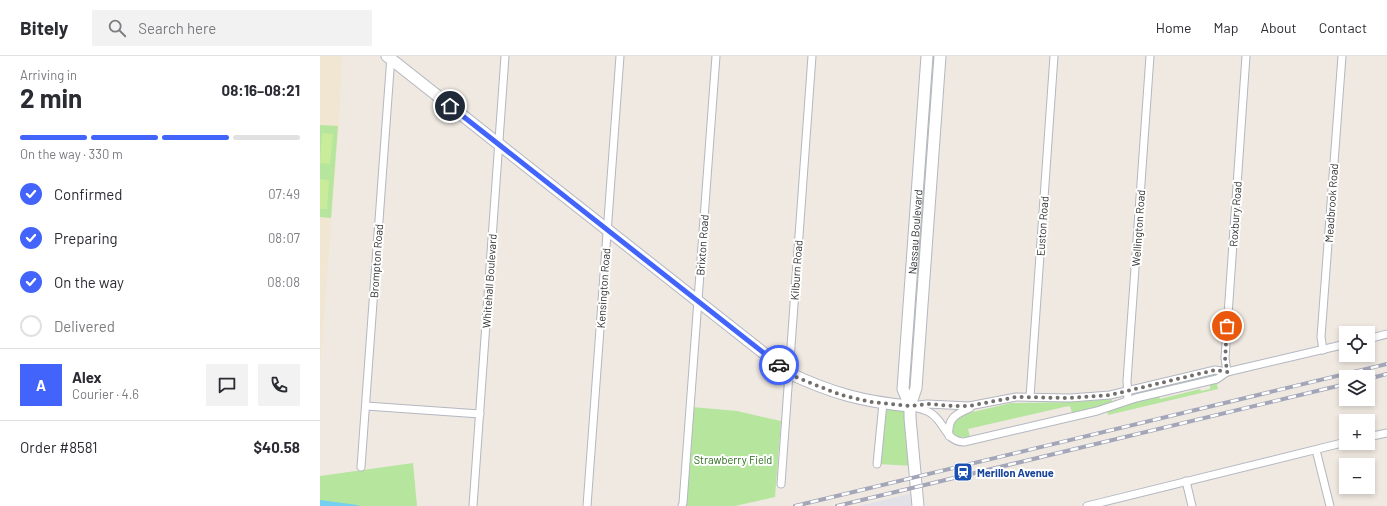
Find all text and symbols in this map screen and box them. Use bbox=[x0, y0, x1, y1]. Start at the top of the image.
search box bbox=[92, 10, 372, 46]
text: Bitely bbox=[20, 16, 68, 39]
icon: search bbox=[106, 17, 128, 39]
text: Search here bbox=[138, 19, 216, 37]
text: Home bbox=[1156, 19, 1192, 36]
text: Map bbox=[1214, 19, 1238, 36]
text: About bbox=[1260, 19, 1297, 36]
text: Contact bbox=[1319, 19, 1367, 36]
text: Arriving in bbox=[20, 67, 77, 83]
text: 08:16–08:21 bbox=[222, 81, 300, 99]
text: 2 min bbox=[20, 82, 82, 113]
pin bbox=[433, 89, 467, 123]
icon: home bbox=[439, 95, 461, 117]
text: On the way · 330 m bbox=[20, 146, 123, 162]
street label: Meadbrook Road bbox=[1322, 163, 1340, 243]
street label: Roxbury Road bbox=[1226, 181, 1244, 247]
icon: check bbox=[20, 183, 42, 205]
text: Confirmed bbox=[54, 185, 122, 203]
text: 07:49 bbox=[268, 186, 300, 202]
street label: Nassau Boulevard bbox=[905, 189, 924, 275]
street label: Wellington Road bbox=[1129, 189, 1147, 267]
street label: Euston Road bbox=[1033, 196, 1051, 256]
street label: Brixton Road bbox=[693, 214, 711, 276]
street label: Brompton Road bbox=[367, 223, 385, 299]
icon: check bbox=[20, 227, 42, 249]
text: Preparing bbox=[54, 229, 118, 247]
text: 08:07 bbox=[268, 230, 300, 246]
street label: Whitehall Boulevard bbox=[479, 233, 499, 329]
street label: Kilburn Road bbox=[787, 239, 805, 301]
street label: Kensington Road bbox=[594, 247, 612, 329]
icon: check bbox=[20, 271, 42, 293]
text: On the way bbox=[54, 273, 124, 291]
text: 08:08 bbox=[267, 274, 300, 290]
pin bbox=[1210, 309, 1244, 343]
icon: bag bbox=[1216, 315, 1238, 337]
text: Delivered bbox=[54, 317, 115, 335]
map controls bbox=[1339, 326, 1375, 494]
button: locate bbox=[1339, 326, 1375, 362]
courier bbox=[759, 345, 799, 385]
icon: car bbox=[768, 354, 790, 376]
button: chat bbox=[206, 364, 248, 406]
button: phone bbox=[258, 364, 300, 406]
text: Alex bbox=[72, 368, 102, 386]
button: layers bbox=[1339, 370, 1375, 406]
text: A bbox=[36, 376, 46, 394]
text: Courier · 4.6 bbox=[72, 386, 139, 402]
button: + bbox=[1339, 414, 1375, 450]
text: Order #8581 bbox=[20, 438, 97, 456]
text: $40.58 bbox=[254, 438, 300, 456]
park label: Strawberry Field bbox=[694, 453, 772, 466]
button: − bbox=[1339, 458, 1375, 494]
station icon: Merillon Avenue bbox=[952, 461, 974, 483]
place label: Merillon Avenue bbox=[977, 466, 1054, 479]

